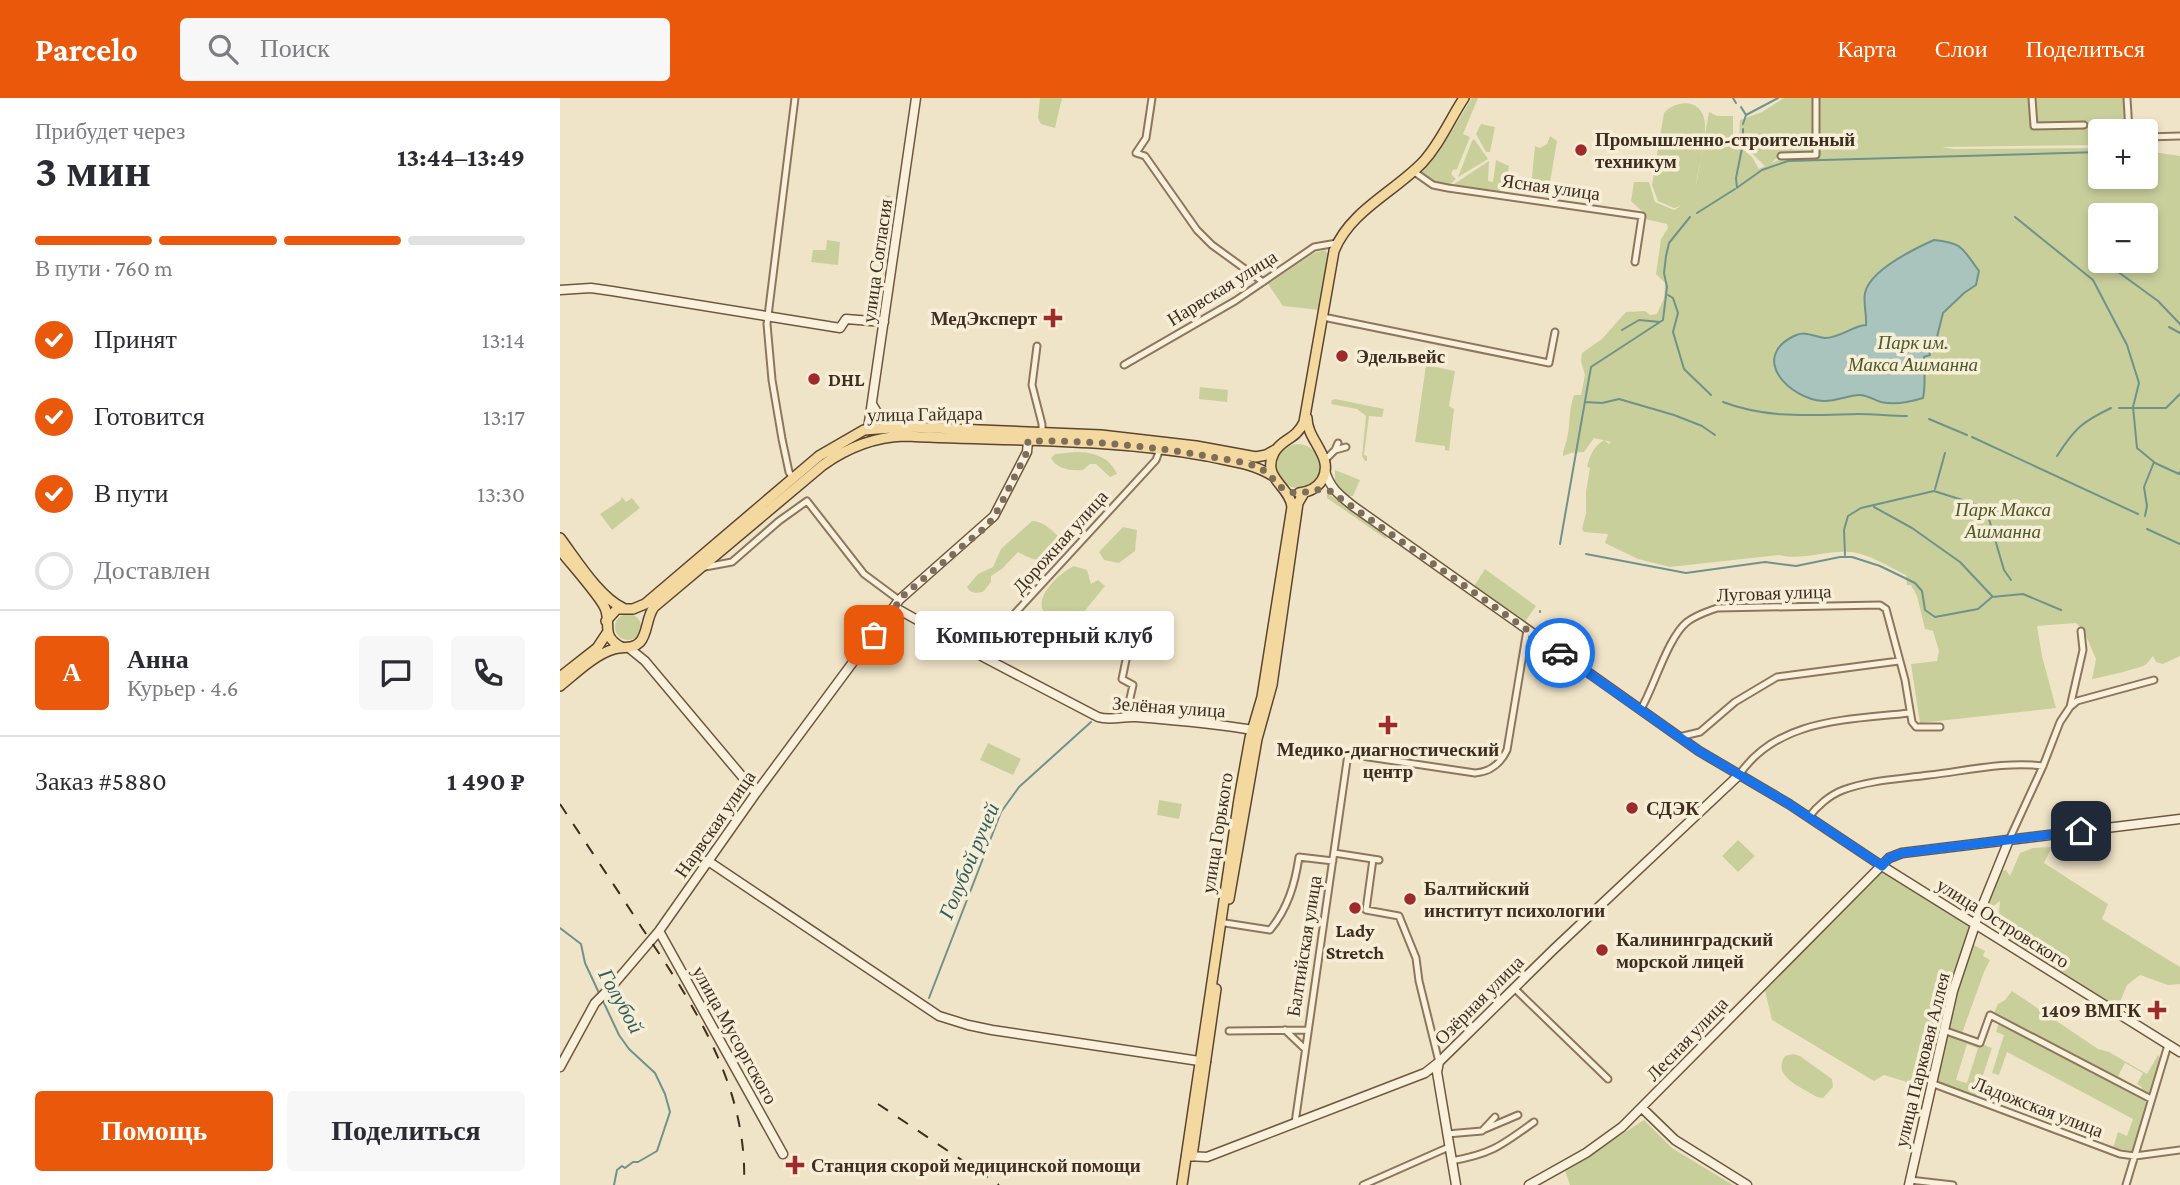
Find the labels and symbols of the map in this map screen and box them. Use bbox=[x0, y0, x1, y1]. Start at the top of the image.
place label: Промышленно-строительный техникум bbox=[1595, 129, 1855, 172]
marker: Промышленно-строительный техникум bbox=[1573, 142, 1589, 158]
street label: Ясная улица bbox=[1501, 170, 1602, 204]
street label: улица Согласия bbox=[858, 198, 896, 324]
street label: Нарвская улица bbox=[1163, 246, 1281, 330]
place label: МедЭксперт bbox=[931, 308, 1038, 329]
marker: МедЭксперт bbox=[1043, 308, 1063, 328]
park label: Парк им. Макса Ашманна bbox=[1847, 332, 1978, 375]
place label: Эдельвейс bbox=[1356, 346, 1445, 367]
marker: Эдельвейс bbox=[1334, 348, 1350, 364]
place label: DHL bbox=[828, 369, 865, 390]
marker: DHL bbox=[806, 371, 822, 387]
street label: улица Гайдара bbox=[867, 402, 984, 426]
street label: Дорожная улица bbox=[1008, 486, 1112, 598]
park label: Парк Макса Ашманна bbox=[1954, 499, 2051, 542]
street label: Луговая улица bbox=[1716, 580, 1832, 606]
pin bbox=[844, 605, 904, 665]
callout: Компьютерный клуб bbox=[916, 610, 1175, 660]
courier bbox=[1525, 618, 1595, 688]
street label: Зелёная улица bbox=[1112, 693, 1227, 721]
marker: Медико-диагностический центр bbox=[1378, 715, 1398, 735]
place label: Медико-диагностический центр bbox=[1277, 739, 1499, 782]
street label: Нарвская улица bbox=[670, 766, 760, 881]
street label: улица Горького bbox=[1197, 771, 1237, 895]
place label: СДЭК bbox=[1646, 798, 1699, 819]
water label: Голубой ручей bbox=[933, 799, 1004, 924]
marker: СДЭК bbox=[1624, 800, 1640, 816]
pin bbox=[2051, 801, 2111, 861]
street label: Балтийская улица bbox=[1282, 873, 1326, 1018]
street label: улица Островского bbox=[1933, 874, 2073, 972]
place label: Балтийский институт психологии bbox=[1424, 878, 1605, 921]
marker: Балтийский институт психологии bbox=[1402, 891, 1418, 907]
marker: Lady Stretch bbox=[1347, 900, 1363, 916]
place label: Lady Stretch bbox=[1326, 920, 1384, 963]
place label: Калининградский морской лицей bbox=[1616, 929, 1773, 972]
marker: Калининградский морской лицей bbox=[1594, 942, 1610, 958]
street label: Озёрная улица bbox=[1430, 951, 1528, 1049]
street label: улица Мусоргского bbox=[688, 962, 782, 1108]
water label: Голубой bbox=[593, 964, 649, 1038]
street label: улица Парковая Аллея bbox=[1890, 970, 1954, 1149]
street label: Лесная улица bbox=[1642, 992, 1732, 1085]
place label: 1409 ВМГК bbox=[2042, 1000, 2141, 1021]
marker: 1409 ВМГК bbox=[2147, 1000, 2167, 1020]
street label: Ладожская улица bbox=[1970, 1073, 2107, 1142]
marker: Станция скорой медицинской помощи bbox=[785, 1155, 805, 1175]
place label: Станция скорой медицинской помощи bbox=[811, 1155, 1141, 1176]

